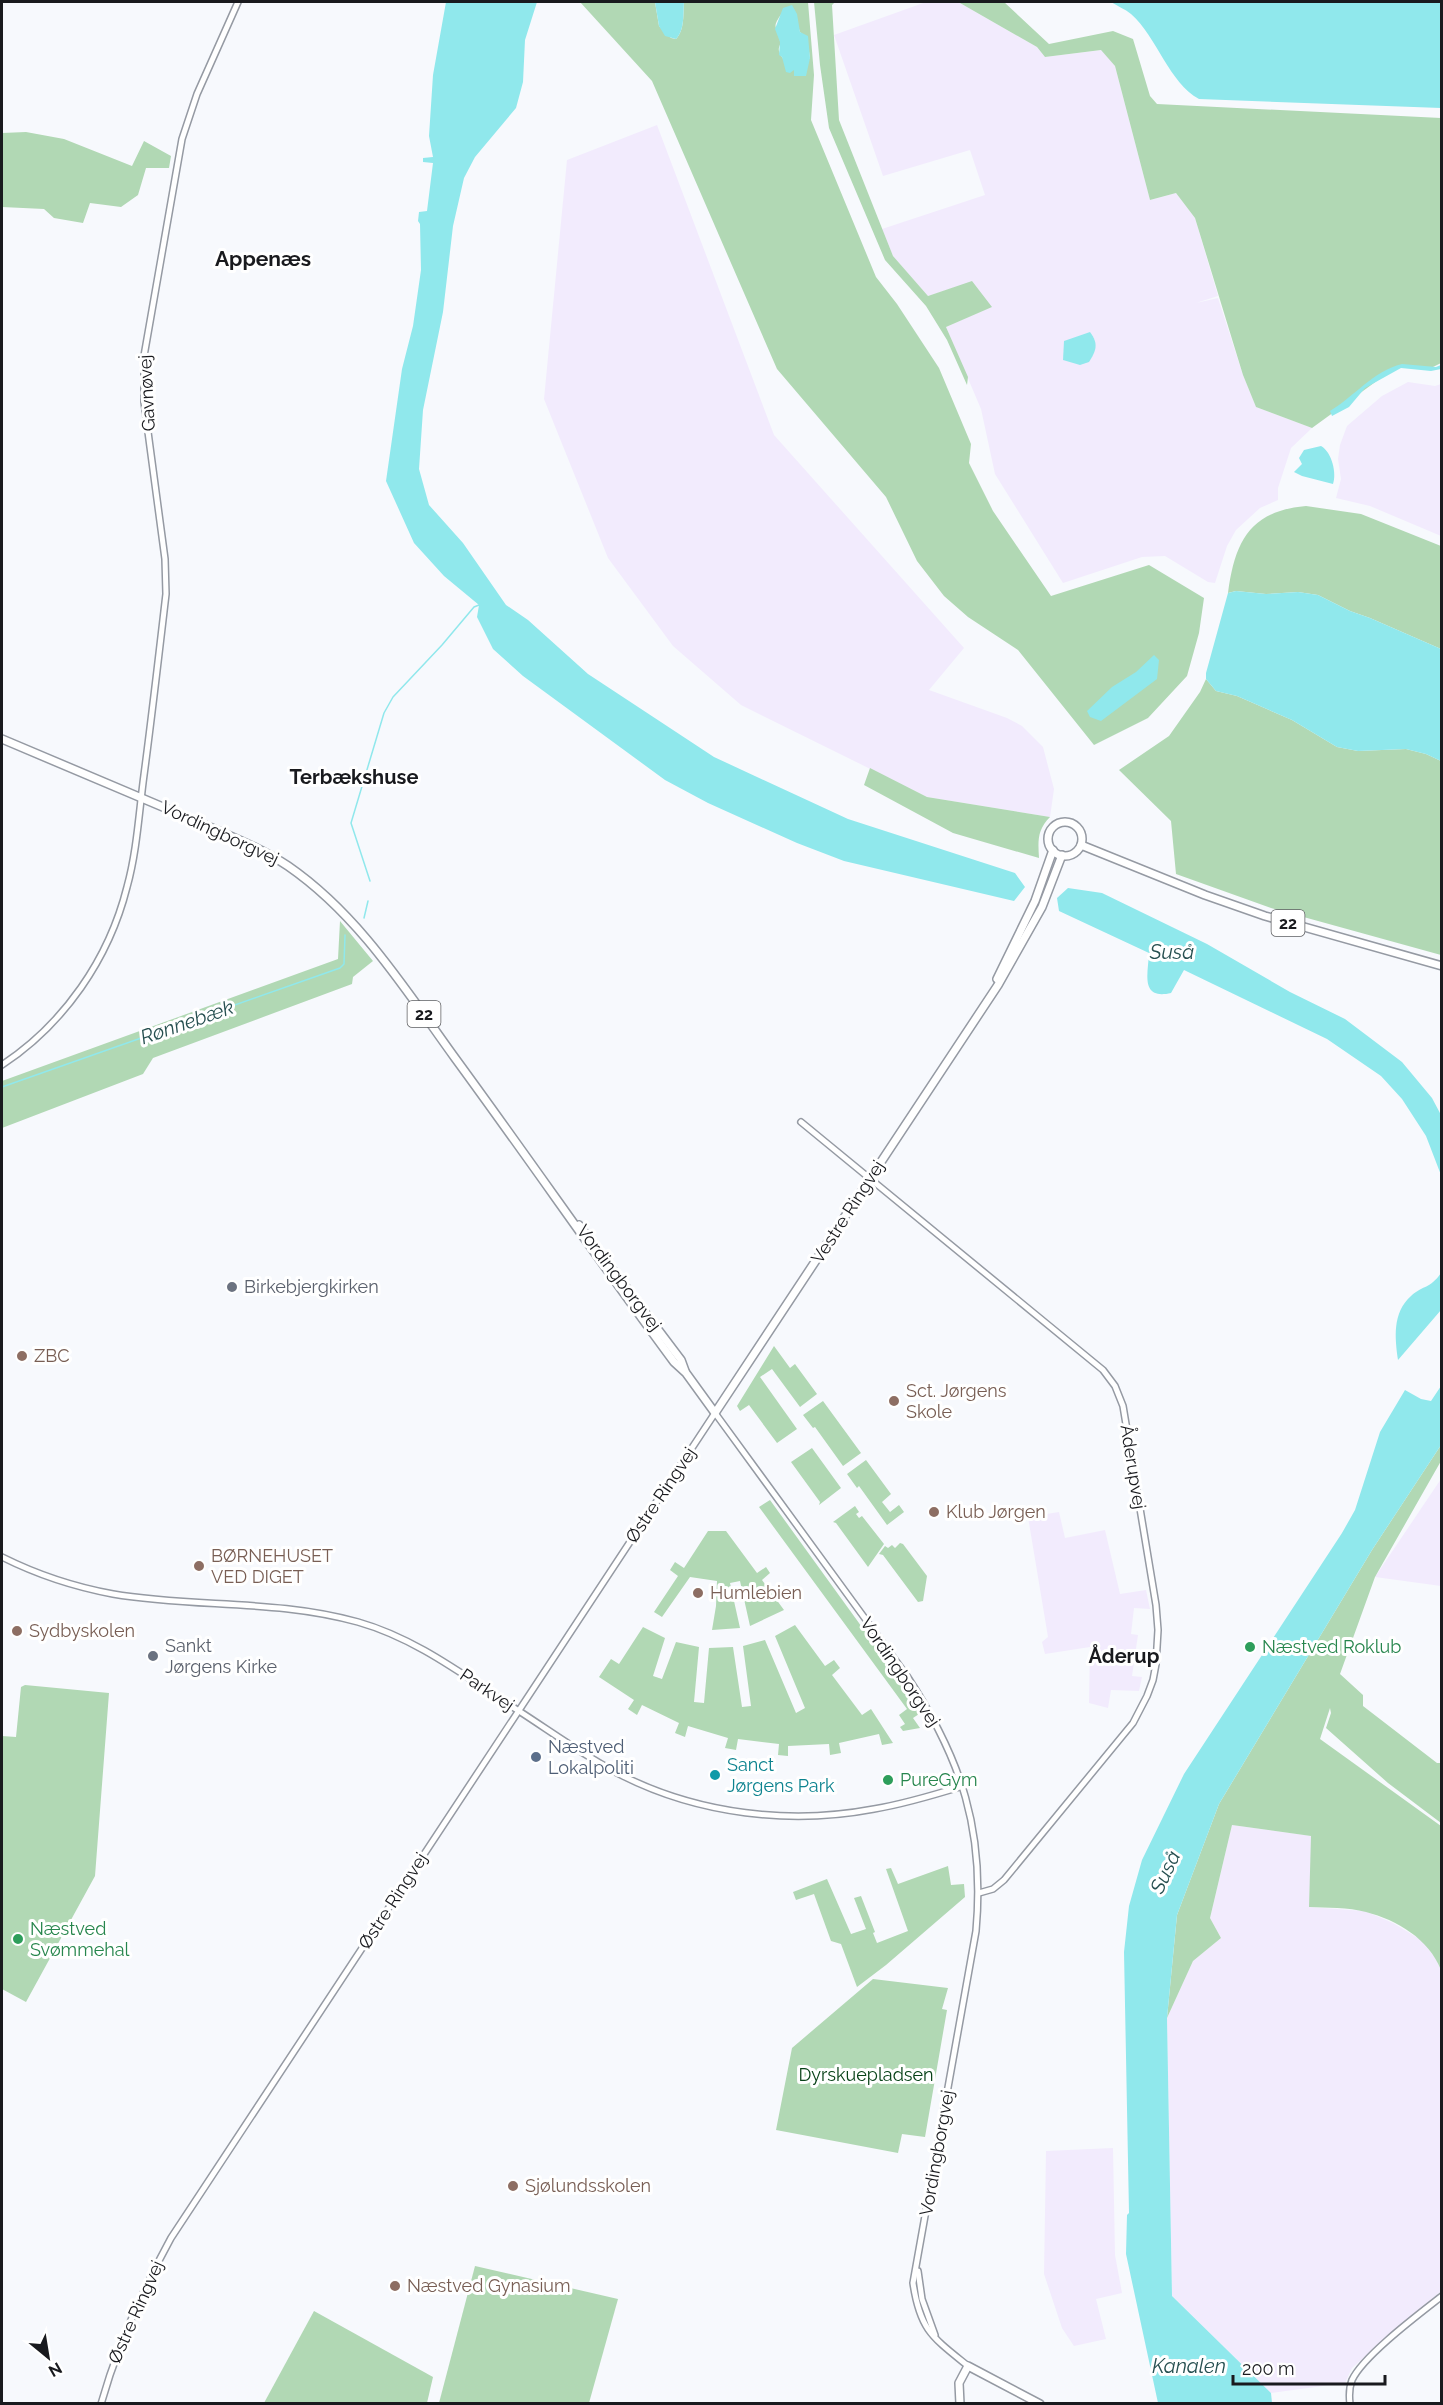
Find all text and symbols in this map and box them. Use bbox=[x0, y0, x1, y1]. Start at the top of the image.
district label: Appenæs bbox=[215, 246, 311, 271]
street label: Gavnøvej bbox=[134, 354, 159, 432]
district label: Terbækshuse bbox=[290, 765, 418, 789]
street label: Vordingborgvej bbox=[158, 796, 282, 869]
road number: 22 bbox=[1272, 910, 1304, 936]
water label: Suså bbox=[1149, 940, 1194, 964]
water label: Rønnebæk bbox=[137, 995, 237, 1049]
road number: 22 bbox=[408, 1001, 440, 1027]
street label: Vestre Ringvej bbox=[806, 1156, 889, 1267]
street label: Vordingborgvej bbox=[573, 1220, 666, 1335]
place label: Birkebjergkirken bbox=[244, 1276, 379, 1297]
marker: Birkebjergkirken bbox=[225, 1280, 239, 1294]
place label: ZBC bbox=[34, 1345, 70, 1366]
marker: ZBC bbox=[15, 1349, 29, 1363]
place label: Sct. Jørgens Skole bbox=[906, 1380, 1007, 1422]
marker: Sct. Jørgens Skole bbox=[887, 1394, 901, 1408]
street label: Åderupvej bbox=[1116, 1423, 1152, 1511]
street label: Østre Ringvej bbox=[621, 1443, 700, 1546]
place label: Klub Jørgen bbox=[946, 1501, 1046, 1522]
marker: Klub Jørgen bbox=[927, 1505, 941, 1519]
place label: BØRNEHUSET VED DIGET bbox=[211, 1545, 333, 1587]
marker: BØRNEHUSET VED DIGET bbox=[192, 1559, 206, 1573]
place label: Humlebien bbox=[710, 1582, 802, 1603]
marker: Humlebien bbox=[691, 1586, 705, 1600]
street label: Vordingborgvej bbox=[856, 1613, 945, 1730]
place label: Sydbyskolen bbox=[29, 1620, 135, 1641]
marker: Sydbyskolen bbox=[10, 1624, 24, 1638]
place label: Sankt Jørgens Kirke bbox=[165, 1635, 278, 1677]
place label: Næstved Roklub bbox=[1262, 1636, 1401, 1657]
marker: Næstved Roklub bbox=[1243, 1640, 1257, 1654]
district label: Åderup bbox=[1089, 1644, 1160, 1668]
marker: Sankt Jørgens Kirke bbox=[146, 1649, 160, 1663]
street label: Parkvej bbox=[456, 1664, 518, 1715]
place label: Næstved Lokalpoliti bbox=[548, 1736, 634, 1778]
marker: Næstved Lokalpoliti bbox=[529, 1750, 543, 1764]
place label: Sanct Jørgens Park bbox=[727, 1754, 835, 1796]
marker: Sanct Jørgens Park bbox=[708, 1768, 722, 1782]
place label: PureGym bbox=[900, 1769, 978, 1790]
marker: PureGym bbox=[881, 1773, 895, 1787]
water label: Suså bbox=[1144, 1847, 1185, 1898]
street label: Østre Ringvej bbox=[354, 1849, 431, 1953]
place label: Næstved Svømmehal bbox=[30, 1918, 130, 1960]
marker: Næstved Svømmehal bbox=[11, 1932, 25, 1946]
park label: Dyrskuepladsen bbox=[798, 2064, 934, 2085]
street label: Vordingborgvej bbox=[915, 2088, 958, 2217]
place label: Sjølundsskolen bbox=[525, 2175, 651, 2196]
marker: Sjølundsskolen bbox=[506, 2179, 520, 2193]
street label: Østre Ringvej bbox=[103, 2257, 168, 2367]
place label: Næstved Gynasium bbox=[407, 2275, 571, 2296]
marker: Næstved Gynasium bbox=[388, 2279, 402, 2293]
north arrow bbox=[18, 2327, 78, 2387]
scale bar bbox=[1233, 2348, 1384, 2386]
water label: Kanalen bbox=[1152, 2354, 1226, 2378]
text: N bbox=[45, 2358, 65, 2381]
text: 200 m bbox=[1242, 2358, 1295, 2379]

